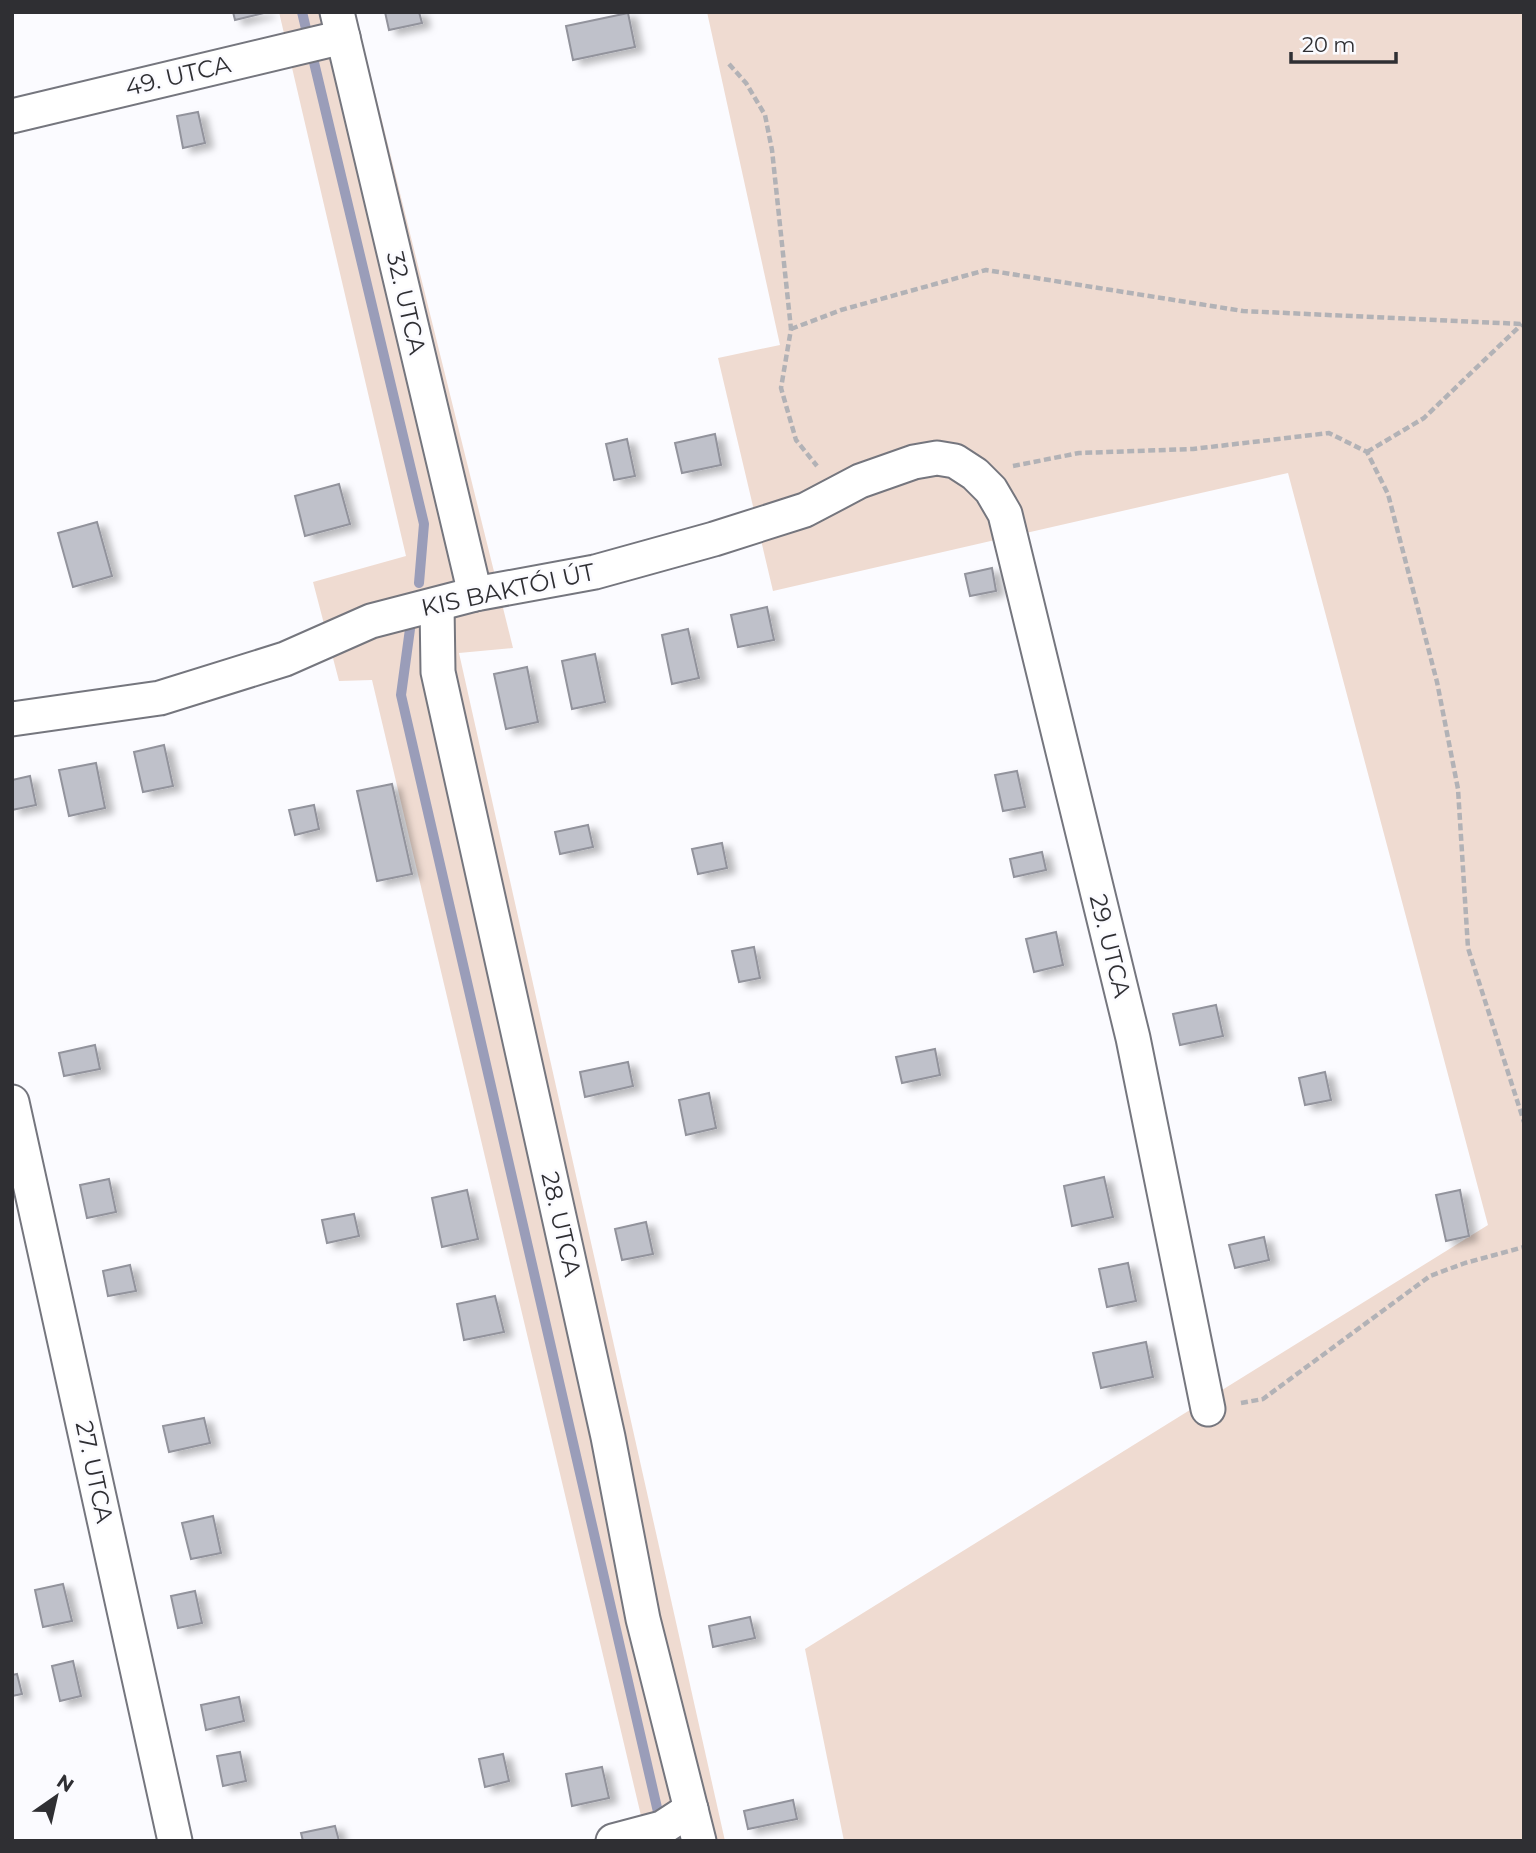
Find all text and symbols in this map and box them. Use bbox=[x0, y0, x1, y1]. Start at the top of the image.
scale bar bbox=[1291, 21, 1396, 65]
text: 20 m bbox=[1302, 32, 1356, 57]
street label: 49. UTCA bbox=[122, 49, 234, 102]
street label: 32. UTCA bbox=[381, 249, 433, 358]
street label: KIS BAKTÓI ÚT bbox=[419, 557, 597, 622]
street label: 29. UTCA bbox=[1084, 891, 1137, 1001]
street label: 28. UTCA bbox=[535, 1169, 588, 1280]
street label: 27. UTCA bbox=[70, 1418, 120, 1526]
north arrow bbox=[21, 1762, 91, 1832]
text: N bbox=[52, 1769, 78, 1797]

